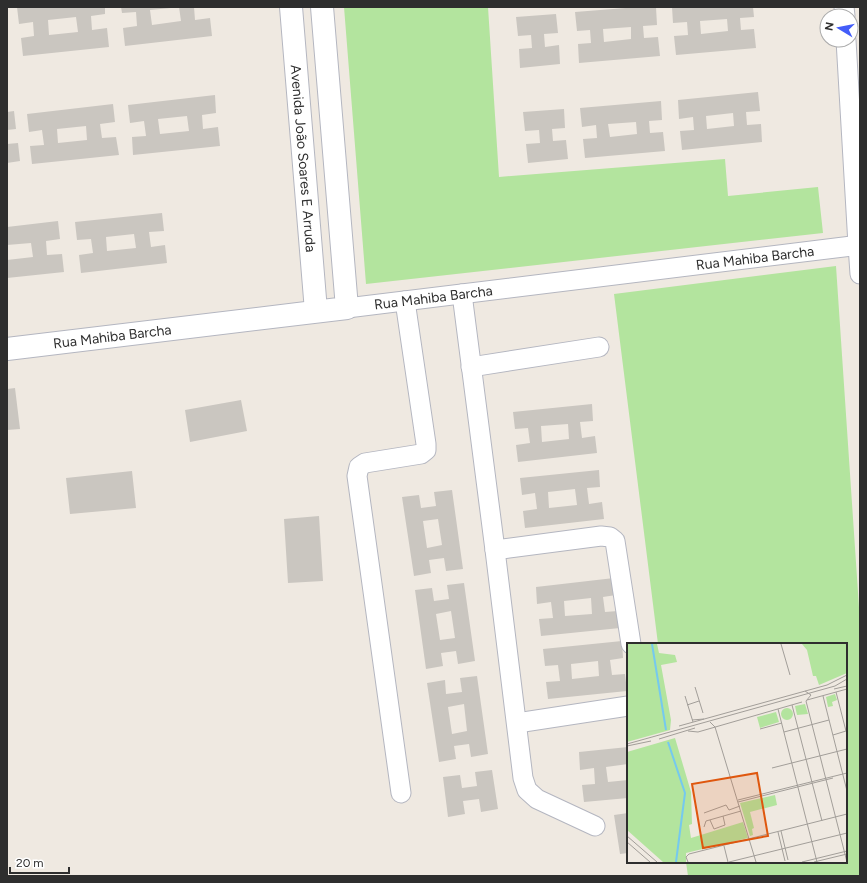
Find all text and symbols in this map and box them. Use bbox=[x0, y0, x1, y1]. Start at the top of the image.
north arrow bbox=[819, 8, 859, 48]
text: N bbox=[823, 21, 837, 32]
street label: Avenida João Soares E Arruda bbox=[287, 64, 320, 253]
street label: Rua Mahiba Barcha bbox=[695, 242, 815, 274]
street label: Rua Mahiba Barcha bbox=[373, 282, 493, 313]
street label: Rua Mahiba Barcha bbox=[52, 321, 172, 352]
inset map bbox=[627, 643, 847, 863]
scale bar bbox=[10, 849, 69, 875]
text: 20 m bbox=[16, 856, 44, 870]

